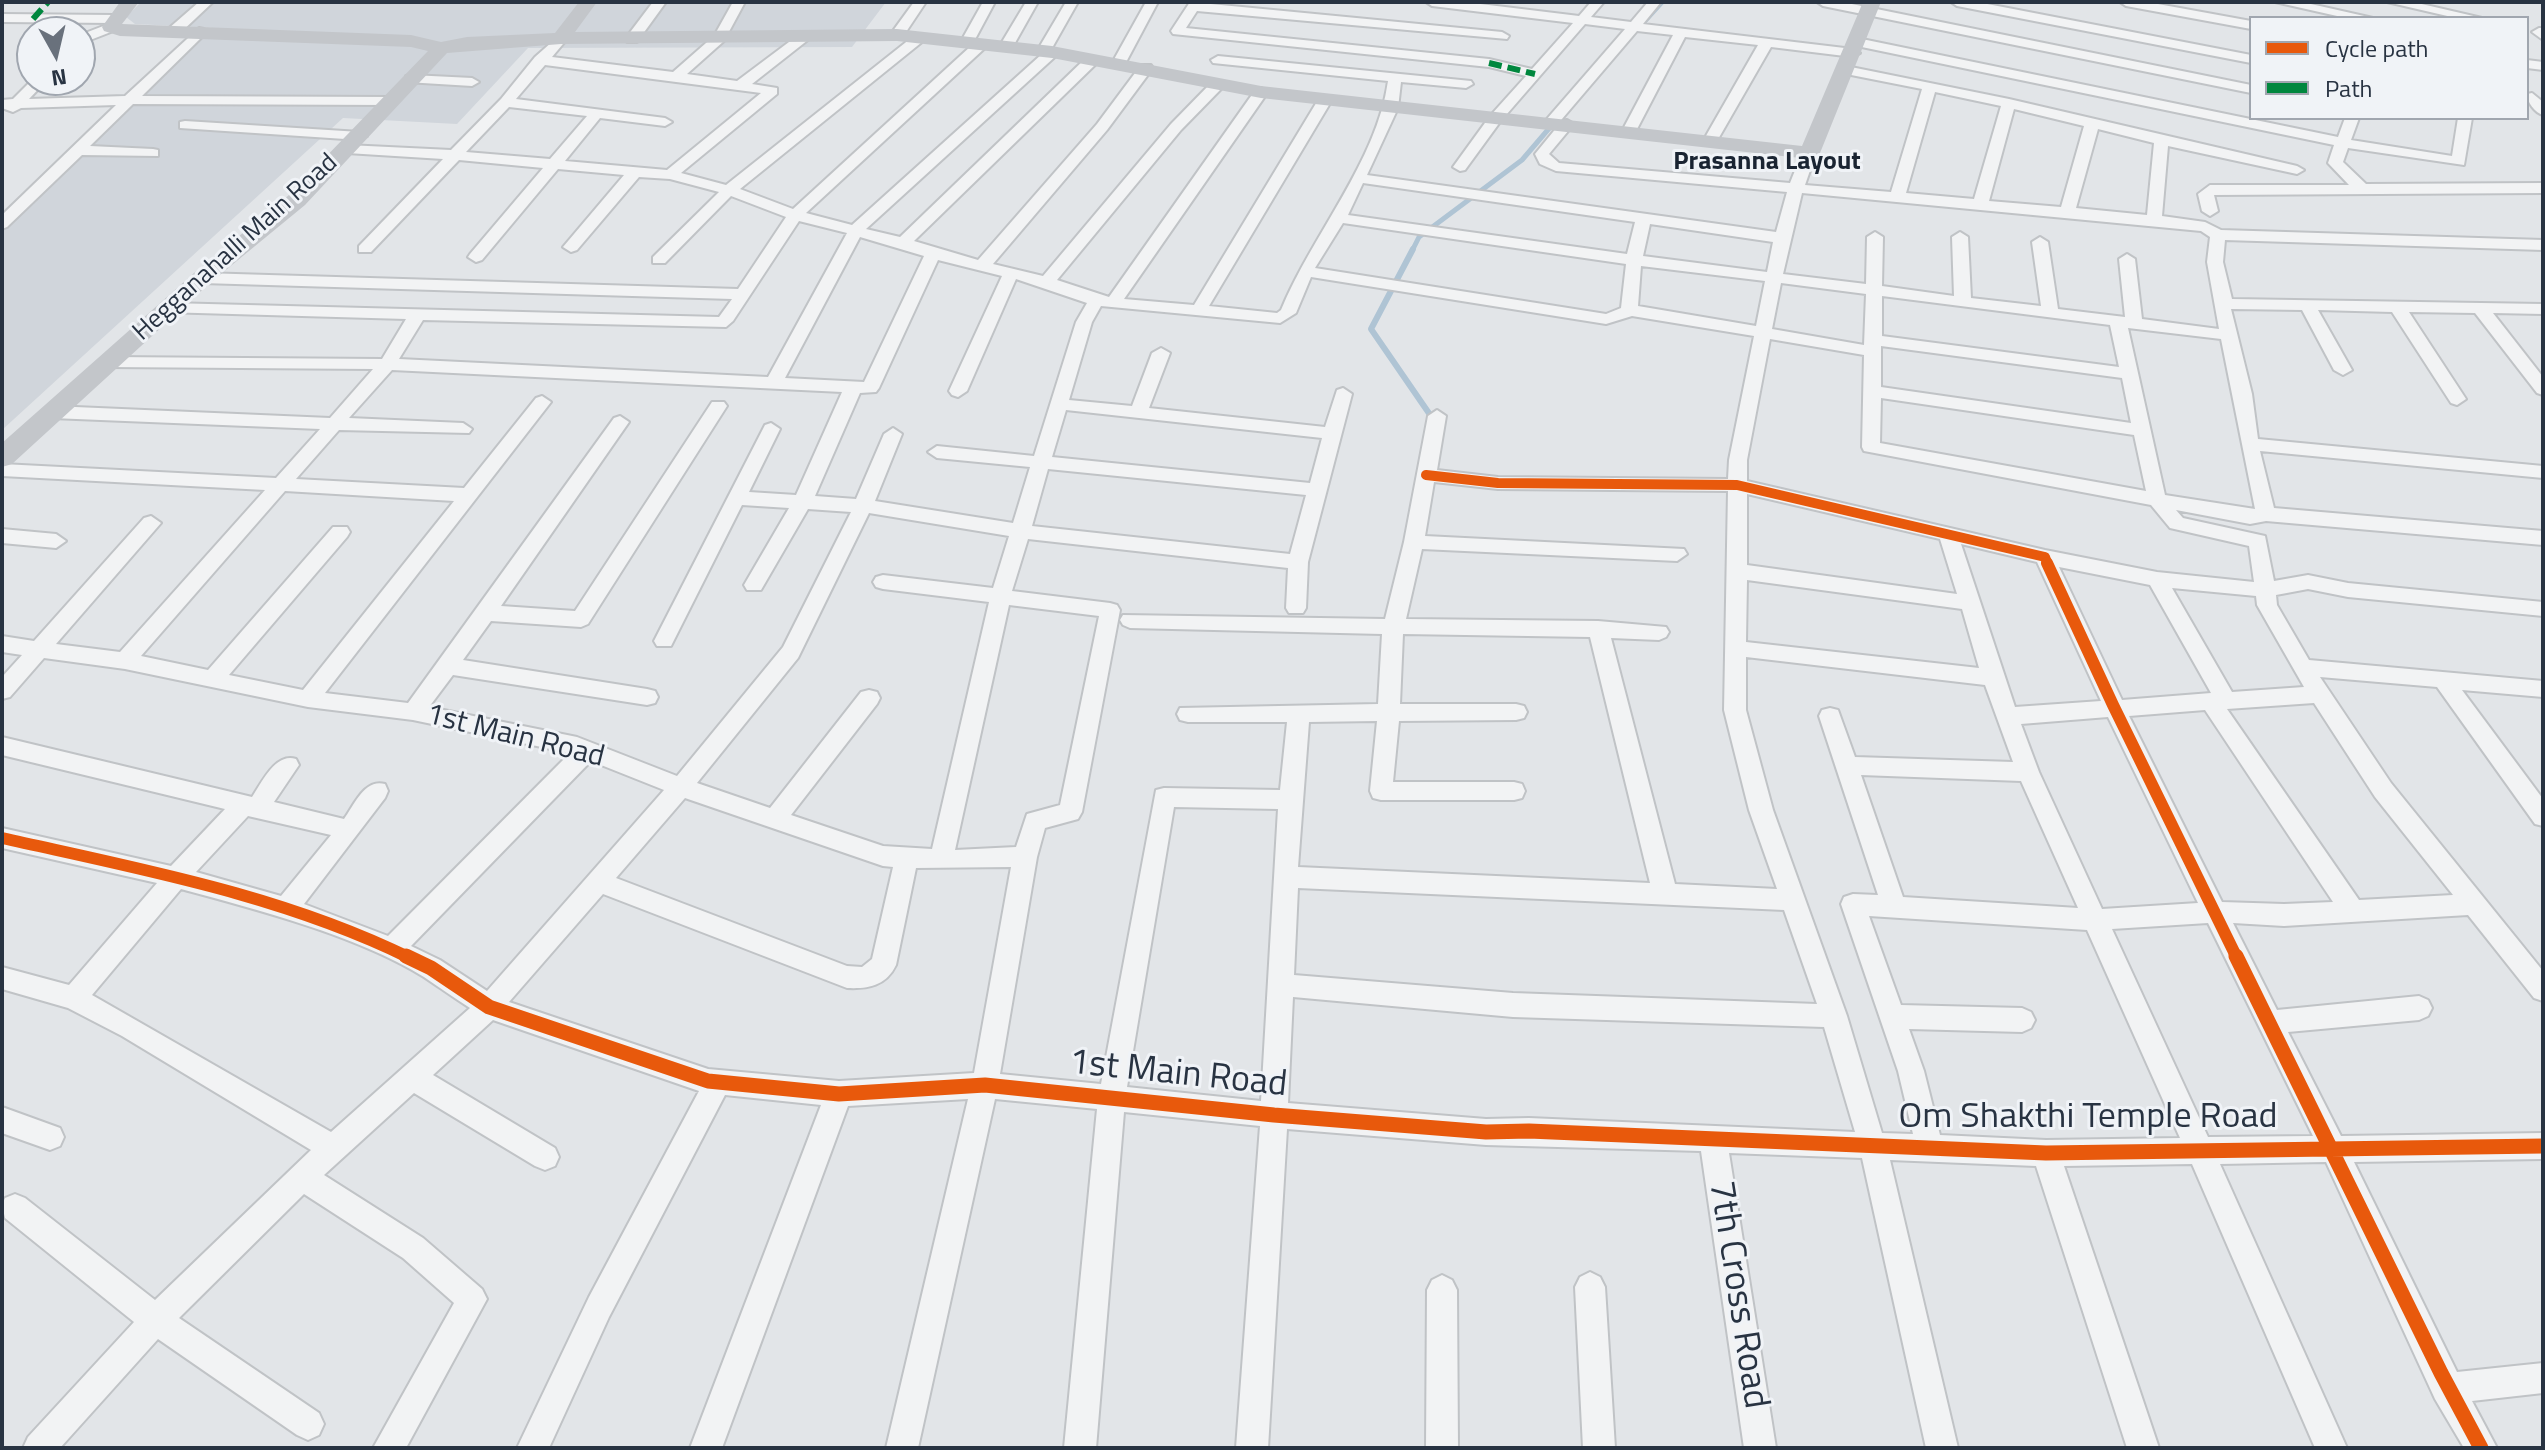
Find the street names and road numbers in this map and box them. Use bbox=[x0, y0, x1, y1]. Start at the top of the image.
street label: Hegganahalli Main Road bbox=[127, 148, 345, 348]
street label: 1st Main Road bbox=[422, 697, 608, 777]
street label: 1st Main Road bbox=[1067, 1042, 1289, 1108]
street label: Om Shakthi Temple Road bbox=[1899, 1096, 2277, 1140]
street label: 7th Cross Road bbox=[1698, 1178, 1776, 1412]

